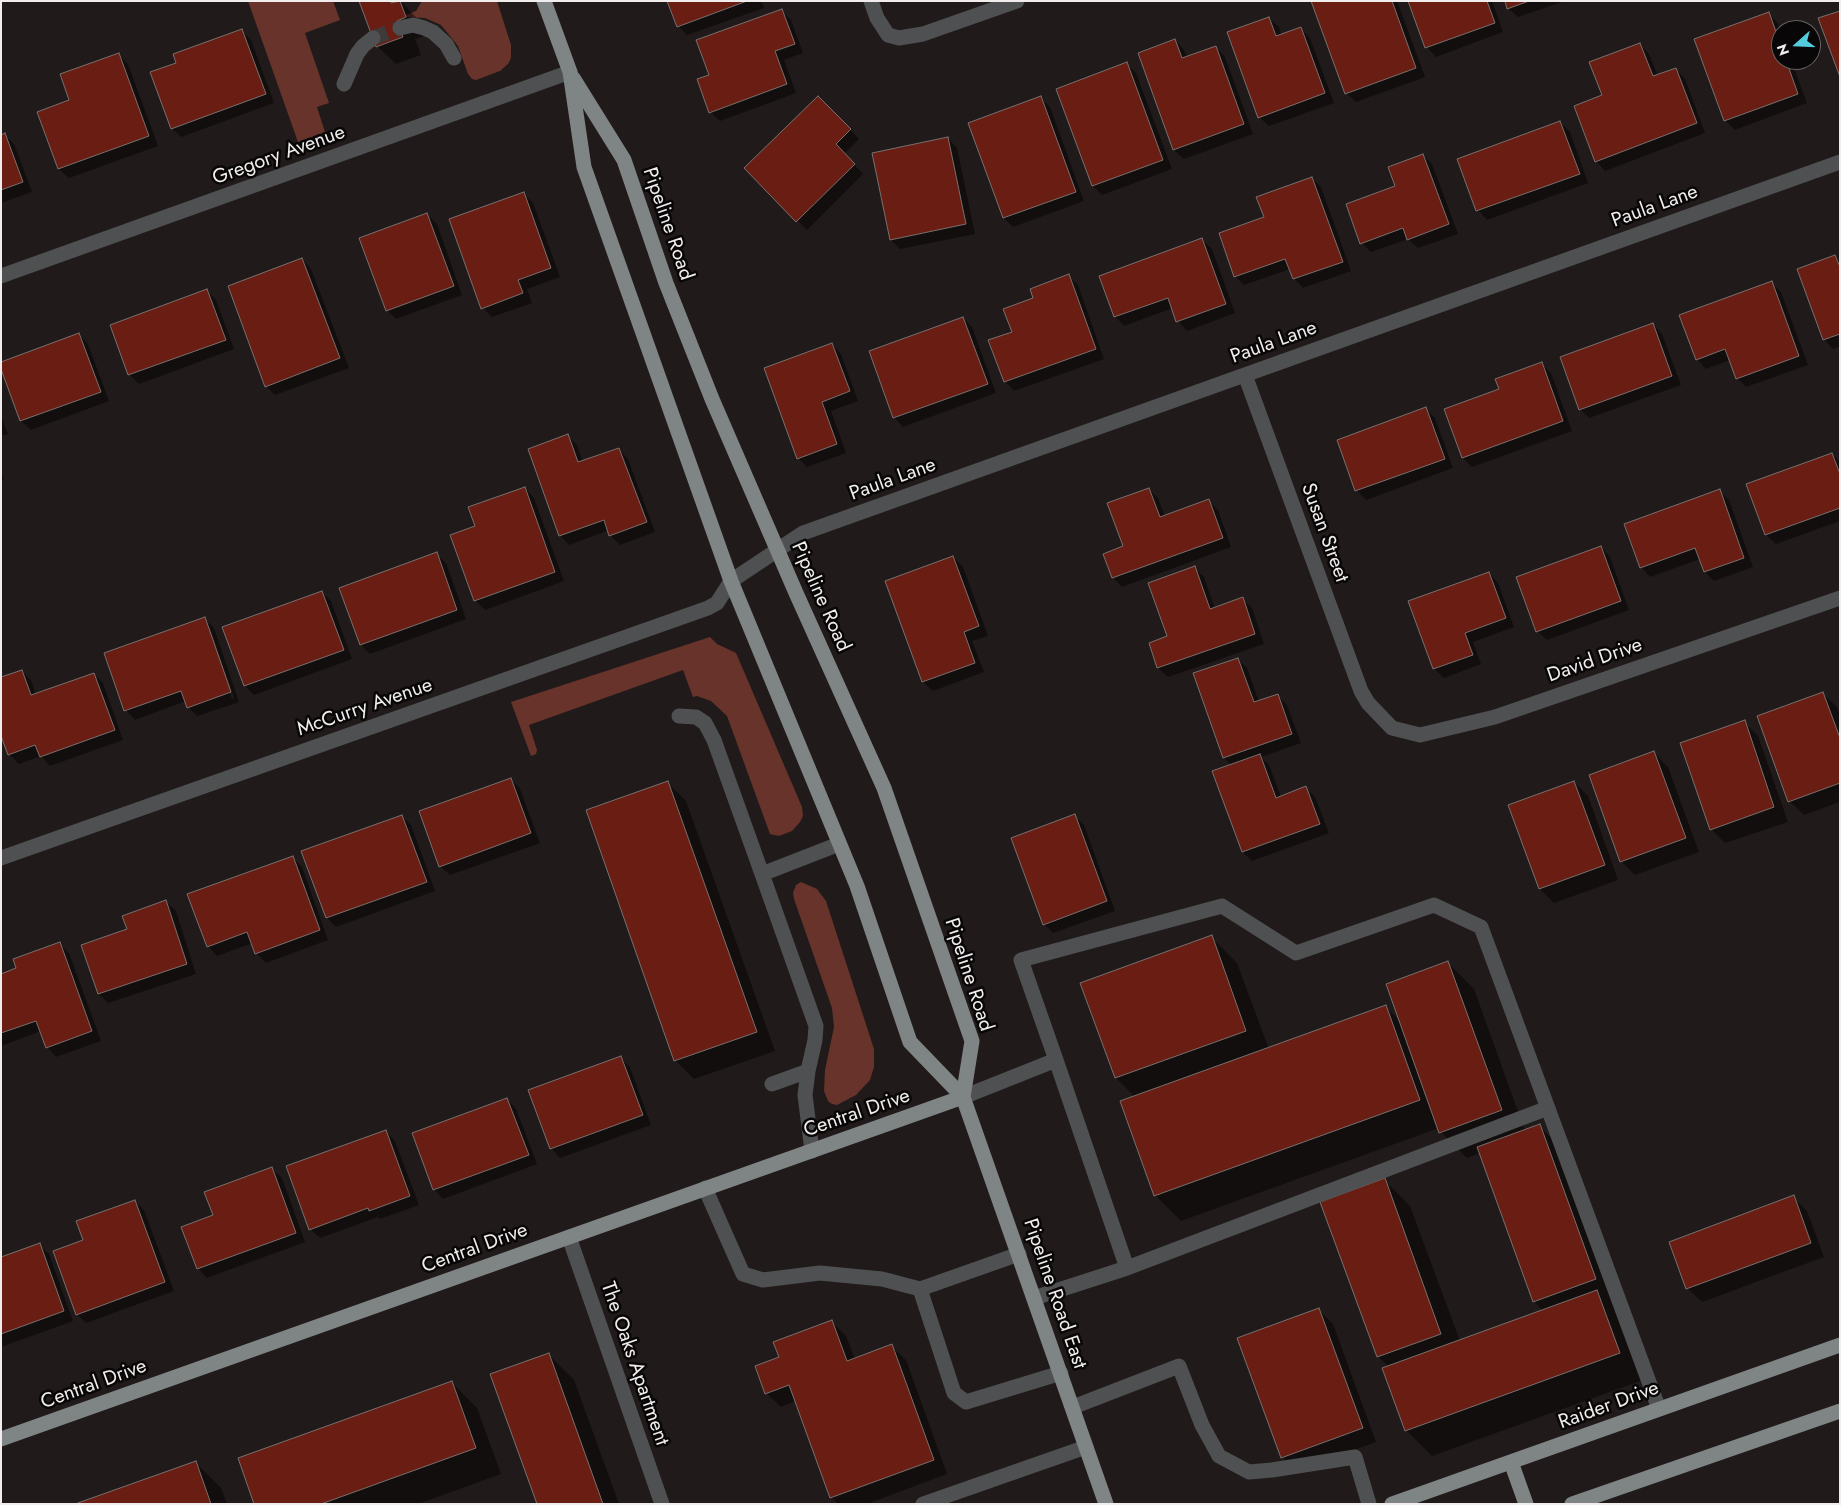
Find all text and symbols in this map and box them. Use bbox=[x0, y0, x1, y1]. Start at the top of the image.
north arrow bbox=[1771, 20, 1821, 70]
text: N bbox=[1772, 41, 1794, 58]
street label: Gregory Avenue bbox=[209, 121, 349, 191]
street label: Pipeline Road bbox=[637, 164, 697, 284]
street label: Paula Lane bbox=[1609, 180, 1701, 234]
street label: Paula Lane bbox=[1228, 316, 1320, 370]
street label: Paula Lane bbox=[847, 453, 939, 507]
street label: Susan Street bbox=[1295, 480, 1353, 586]
street label: Pipeline Road bbox=[785, 538, 855, 656]
street label: David Drive bbox=[1544, 634, 1646, 688]
street label: McCurry Avenue bbox=[294, 674, 436, 742]
street label: Pipeline Road bbox=[938, 915, 998, 1035]
street label: Central Drive bbox=[801, 1085, 913, 1143]
street label: Pipeline Road East bbox=[1017, 1216, 1091, 1372]
street label: Central Drive bbox=[419, 1219, 531, 1279]
street label: The Oaks Apartment bbox=[595, 1279, 673, 1449]
street label: Central Drive bbox=[38, 1355, 150, 1415]
street label: Raider Drive bbox=[1556, 1377, 1662, 1435]

